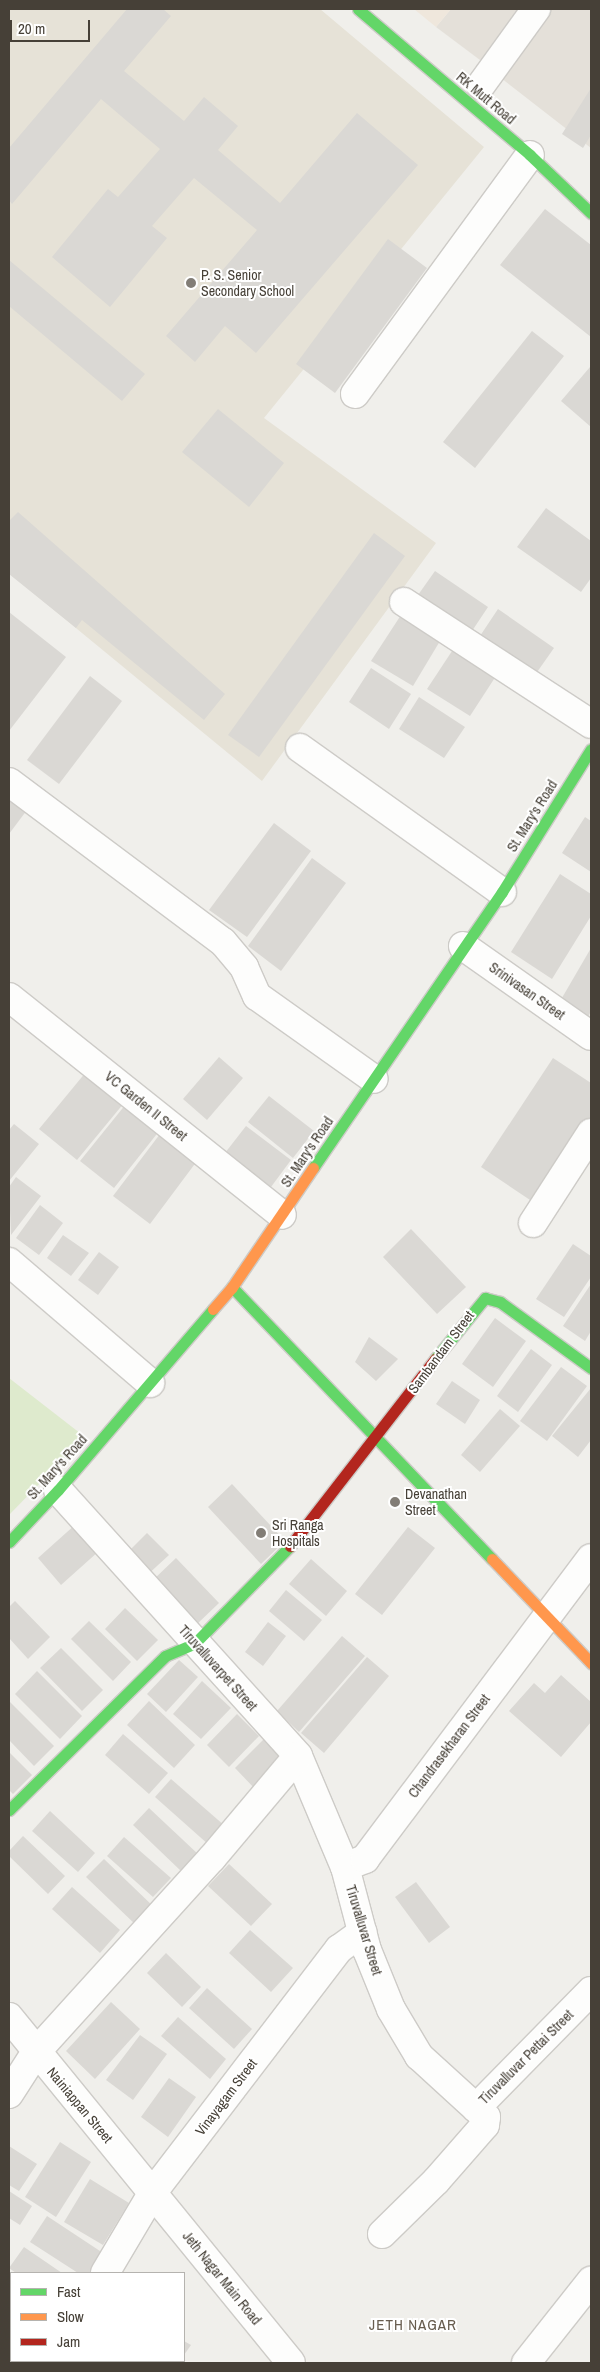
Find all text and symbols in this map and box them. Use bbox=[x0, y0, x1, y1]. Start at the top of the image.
scale bar bbox=[12, 10, 92, 42]
text: 20 m bbox=[18, 18, 45, 39]
street label: RK Mutt Road bbox=[453, 68, 519, 128]
place label: P. S. Senior Secondary School bbox=[201, 267, 294, 300]
marker: P. S. Senior Secondary School bbox=[185, 277, 197, 289]
street label: St. Mary's Road bbox=[503, 777, 561, 855]
street label: Srinivasan Street bbox=[486, 959, 568, 1023]
street label: VC Garden II Street bbox=[102, 1068, 190, 1144]
street label: St. Mary's Road bbox=[277, 1114, 337, 1190]
street label: Sambandam Street bbox=[405, 1307, 477, 1397]
street label: St. Mary's Road bbox=[24, 1431, 90, 1503]
place label: Devanathan Street bbox=[405, 1486, 467, 1518]
marker: Devanathan Street bbox=[389, 1496, 401, 1508]
place label: Sri Ranga Hospitals bbox=[272, 1517, 324, 1550]
marker: Sri Ranga Hospitals bbox=[254, 1526, 268, 1540]
street label: Tiruvalluvarpet Street bbox=[175, 1622, 261, 1714]
street label: Chandrasekharan Street bbox=[405, 1691, 493, 1801]
street label: Tiruvalluvar Street bbox=[342, 1883, 386, 1977]
street label: Tiruvalluvar Pettai Street bbox=[475, 2006, 577, 2108]
street label: Vinayagam Street bbox=[192, 2055, 260, 2139]
street label: Nainiappan Street bbox=[44, 2064, 116, 2146]
street label: Jeth Nagar Main Road bbox=[179, 2228, 265, 2328]
legend bbox=[10, 2272, 185, 2362]
text: Fast bbox=[57, 2281, 80, 2302]
text: Slow bbox=[57, 2306, 84, 2327]
district label: JETH NAGAR bbox=[368, 2316, 458, 2334]
text: Jam bbox=[57, 2331, 80, 2352]

